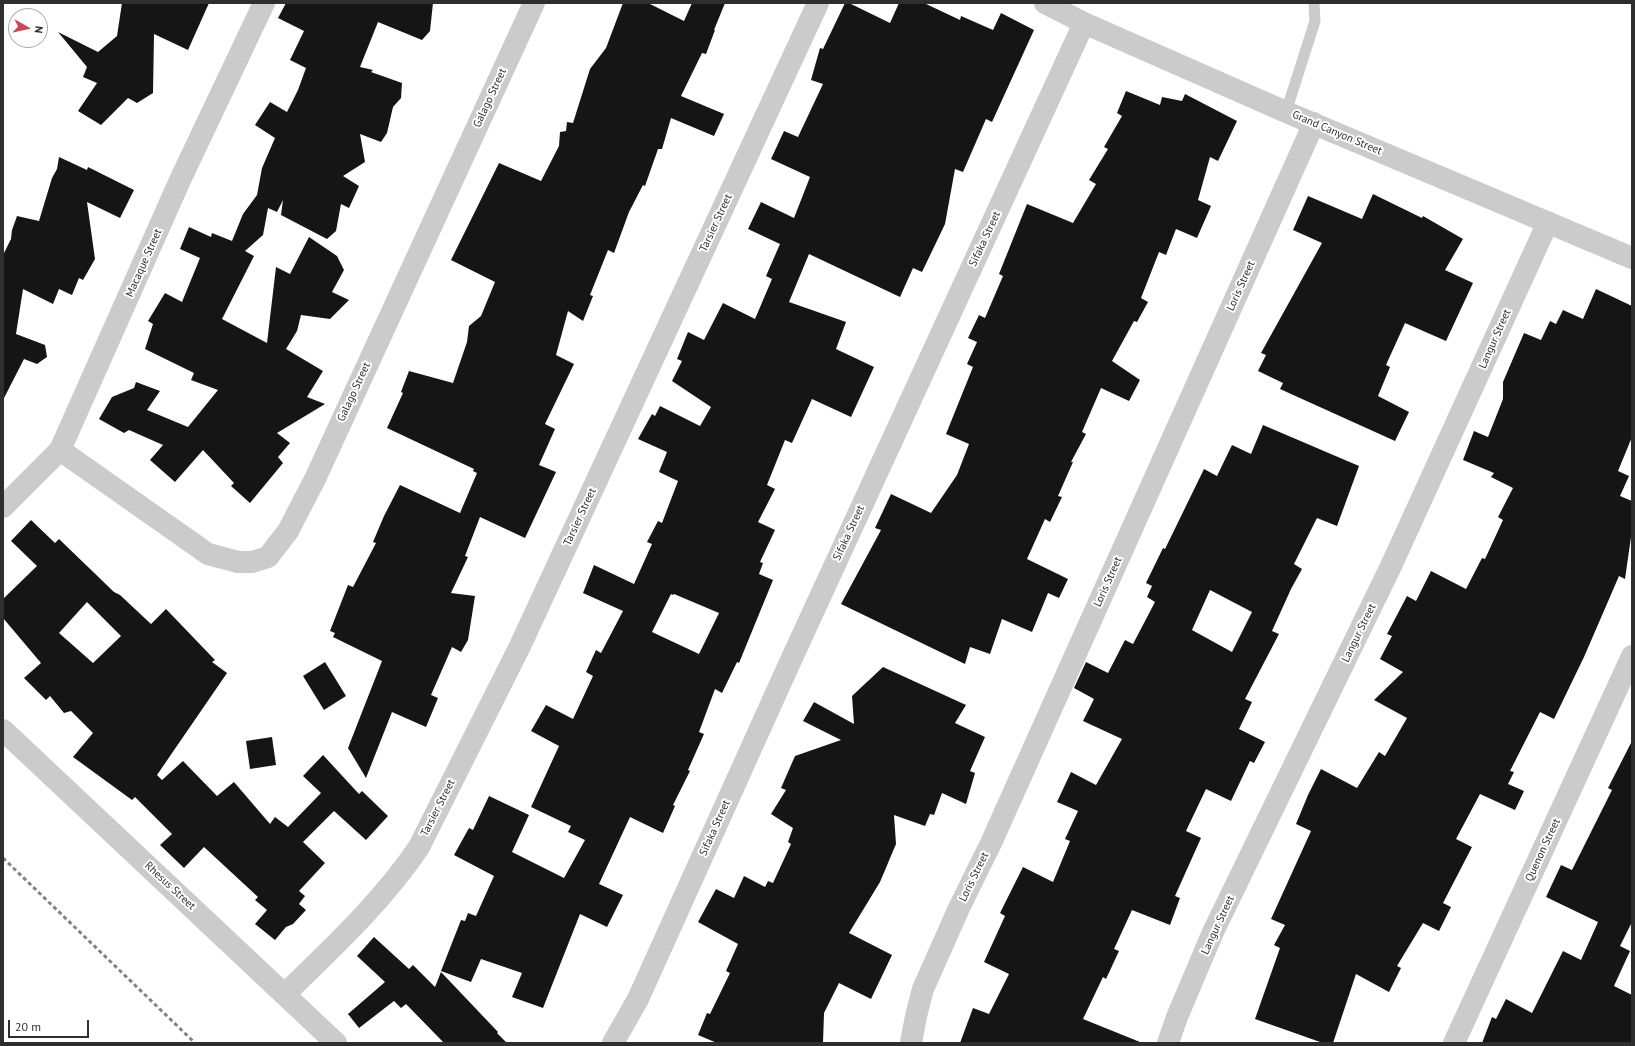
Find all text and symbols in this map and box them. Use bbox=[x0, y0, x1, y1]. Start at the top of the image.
north arrow bbox=[8, 8, 48, 48]
text: N bbox=[31, 25, 46, 34]
street label: Galago Street bbox=[471, 66, 509, 130]
street label: Grand Canyon Street bbox=[1290, 108, 1384, 158]
street label: Tarsier Street bbox=[697, 192, 735, 254]
street label: Sifaka Street bbox=[966, 209, 1004, 269]
street label: Macaque Street bbox=[123, 227, 165, 299]
street label: Loris Street bbox=[1224, 259, 1258, 313]
street label: Langur Street bbox=[1476, 307, 1514, 371]
street label: Galago Street bbox=[335, 360, 373, 424]
street label: Tarsier Street bbox=[561, 486, 599, 548]
street label: Sifaka Street bbox=[830, 503, 868, 563]
street label: Loris Street bbox=[1091, 555, 1125, 609]
street label: Langur Street bbox=[1339, 602, 1379, 664]
street label: Tarsier Street bbox=[418, 777, 458, 839]
street label: Sifaka Street bbox=[697, 798, 733, 858]
street label: Quenon Street bbox=[1523, 816, 1563, 884]
street label: Loris Street bbox=[956, 850, 992, 904]
street label: Rhesus Street bbox=[142, 859, 198, 913]
street label: Langur Street bbox=[1199, 893, 1237, 957]
scale bar bbox=[10, 1012, 91, 1038]
text: 20 m bbox=[15, 1019, 41, 1034]

